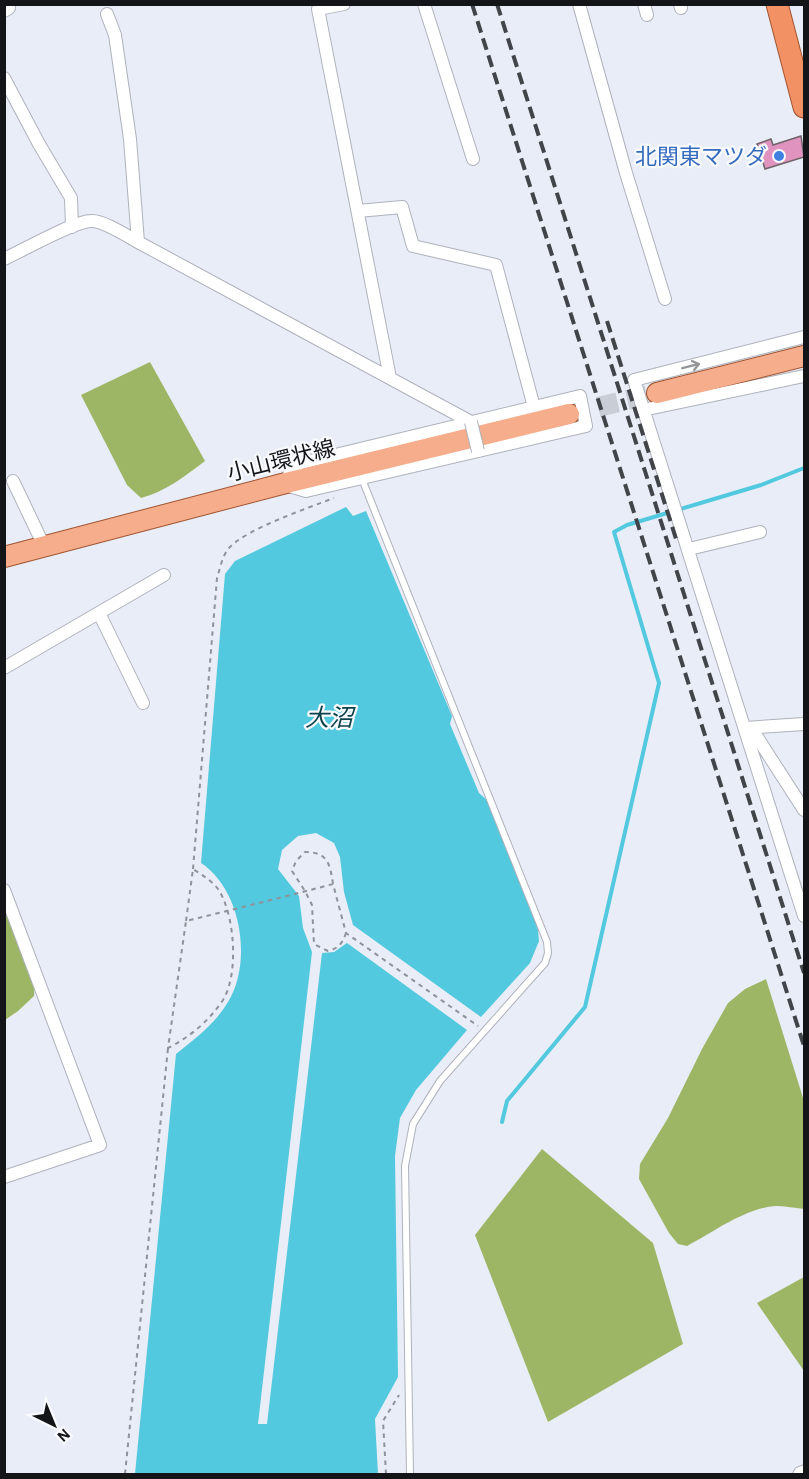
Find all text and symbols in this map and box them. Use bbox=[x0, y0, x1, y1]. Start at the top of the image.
place label: 北関東マツダ bbox=[635, 145, 767, 168]
marker: 北関東マツダ bbox=[772, 149, 786, 163]
one-way arrow bbox=[681, 360, 700, 371]
street label: 小山環状線 bbox=[225, 436, 337, 485]
water label: 大沼 bbox=[305, 705, 356, 731]
north arrow bbox=[24, 1395, 84, 1455]
text: N bbox=[54, 1426, 73, 1445]

